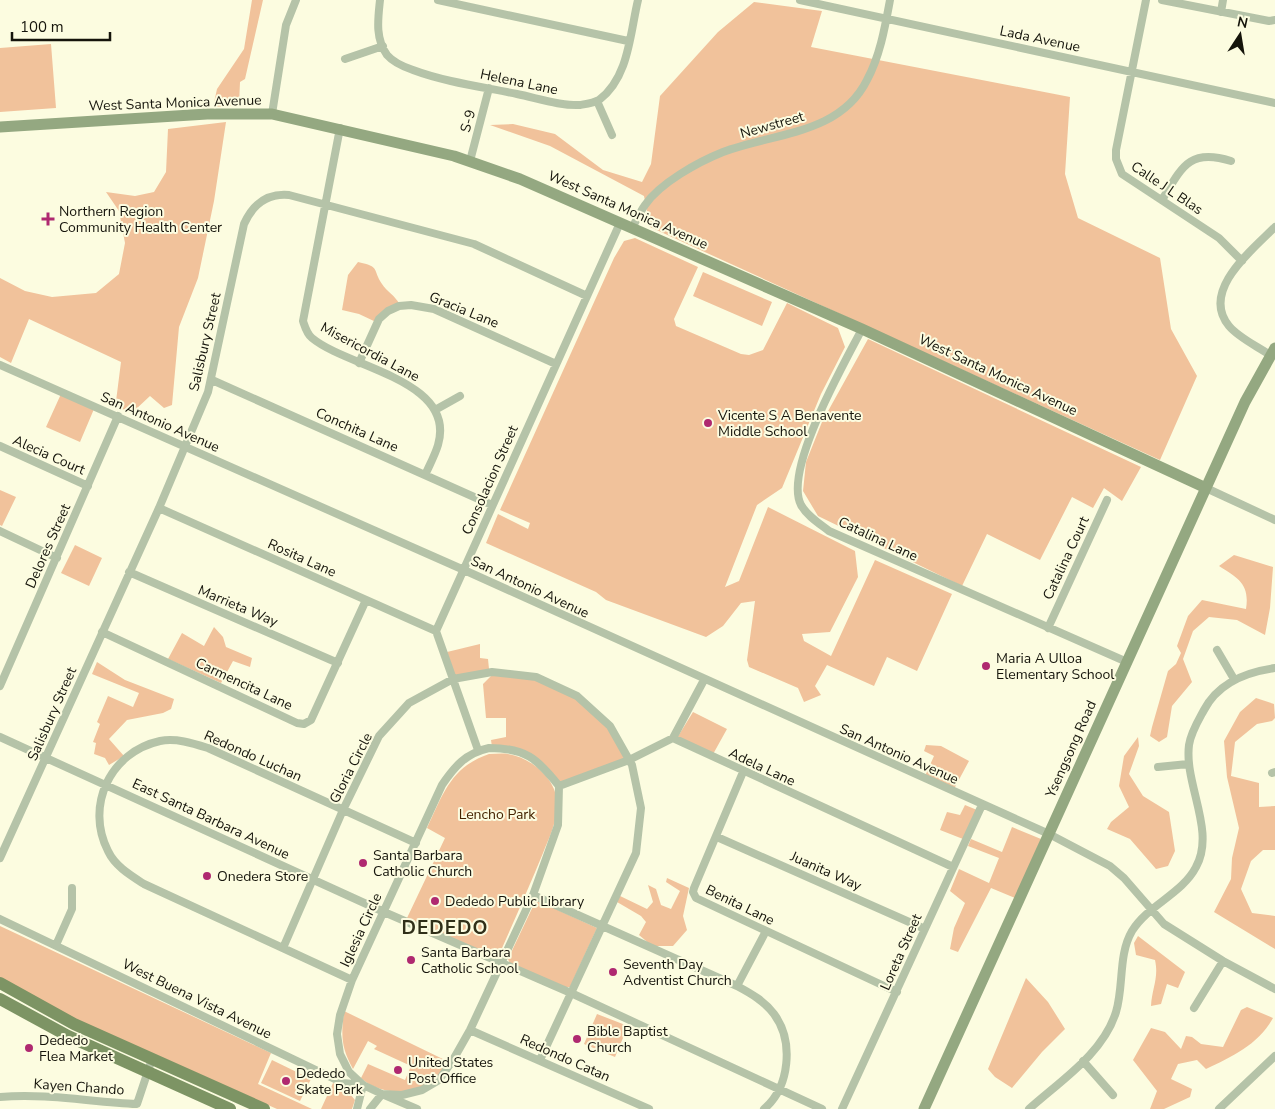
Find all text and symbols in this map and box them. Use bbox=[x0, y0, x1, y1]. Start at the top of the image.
scale bar bbox=[12, 10, 110, 42]
north arrow bbox=[1215, 10, 1265, 60]
text: N bbox=[1235, 12, 1250, 33]
text: 100 m bbox=[20, 17, 64, 37]
street label: Lada Avenue bbox=[998, 21, 1082, 57]
street label: Helena Lane bbox=[478, 64, 560, 100]
street label: West Santa Monica Avenue bbox=[88, 90, 262, 116]
street label: S-9 bbox=[456, 107, 480, 135]
street label: Newstreet bbox=[738, 107, 806, 143]
street label: Calle J L Blas bbox=[1127, 157, 1207, 219]
street label: West Santa Monica Avenue bbox=[545, 166, 711, 254]
place label: Northern Region Community Health Center bbox=[59, 202, 222, 237]
marker: Northern Region Community Health Center bbox=[41, 212, 55, 226]
street label: Gracia Lane bbox=[426, 287, 502, 333]
street label: Salisbury Street bbox=[184, 291, 226, 393]
street label: Misericordia Lane bbox=[317, 318, 423, 386]
street label: West Santa Monica Avenue bbox=[916, 330, 1080, 420]
street label: San Antonio Avenue bbox=[97, 387, 223, 457]
street label: Conchita Lane bbox=[313, 403, 401, 457]
place label: Vicente S A Benavente Middle School bbox=[717, 406, 862, 441]
marker: Vicente S A Benavente Middle School bbox=[702, 417, 714, 429]
street label: Consolacion Street bbox=[457, 422, 523, 538]
street label: Alecia Court bbox=[10, 431, 88, 479]
street label: Delores Street bbox=[21, 501, 75, 591]
street label: Catalina Lane bbox=[835, 512, 921, 566]
street label: Catalina Court bbox=[1038, 513, 1094, 603]
street label: Rosita Lane bbox=[265, 534, 339, 582]
street label: San Antonio Avenue bbox=[468, 551, 592, 623]
street label: Marrieta Way bbox=[195, 581, 282, 632]
place label: Maria A Ulloa Elementary School bbox=[996, 649, 1115, 684]
street label: Carmencita Lane bbox=[192, 653, 296, 715]
marker: Maria A Ulloa Elementary School bbox=[980, 660, 992, 672]
street label: Salisbury Street bbox=[23, 664, 81, 764]
street label: Ysengsong Road bbox=[1041, 697, 1101, 801]
street label: San Antonio Avenue bbox=[836, 719, 962, 789]
street label: Redondo Luchan bbox=[201, 726, 305, 786]
street label: Gloria Circle bbox=[325, 729, 377, 807]
street label: Adela Lane bbox=[726, 743, 798, 791]
street label: East Santa Barbara Avenue bbox=[129, 774, 293, 864]
park label: Lencho Park bbox=[459, 805, 536, 824]
place label: Santa Barbara Catholic Church bbox=[373, 846, 472, 881]
street label: Juanita Way bbox=[786, 846, 865, 895]
marker: Santa Barbara Catholic Church bbox=[357, 857, 369, 869]
place label: Onedera Store bbox=[217, 867, 308, 886]
marker: Onedera Store bbox=[201, 870, 213, 882]
street label: Benita Lane bbox=[702, 880, 778, 930]
street label: Iglesia Circle bbox=[336, 890, 386, 970]
place label: Dededo Public Library bbox=[445, 892, 585, 911]
marker: Dededo Public Library bbox=[429, 895, 441, 907]
street label: Loreta Street bbox=[876, 911, 926, 993]
district label: DEDEDO bbox=[401, 915, 489, 941]
place label: Santa Barbara Catholic School bbox=[421, 943, 519, 978]
marker: Santa Barbara Catholic School bbox=[405, 954, 417, 966]
street label: West Buena Vista Avenue bbox=[119, 955, 275, 1043]
place label: Seventh Day Adventist Church bbox=[623, 955, 732, 990]
marker: Seventh Day Adventist Church bbox=[607, 966, 619, 978]
place label: Bible Baptist Church bbox=[587, 1022, 668, 1057]
street label: Redondo Catan bbox=[517, 1030, 613, 1086]
place label: Dededo Flea Market bbox=[39, 1031, 113, 1066]
marker: Bible Baptist Church bbox=[571, 1033, 583, 1045]
marker: Dededo Flea Market bbox=[23, 1042, 35, 1054]
place label: United States Post Office bbox=[408, 1053, 494, 1088]
place label: Dededo Skate Park bbox=[296, 1064, 364, 1099]
marker: United States Post Office bbox=[392, 1064, 404, 1076]
street label: Kayen Chando bbox=[33, 1074, 125, 1100]
marker: Dededo Skate Park bbox=[280, 1075, 292, 1087]

